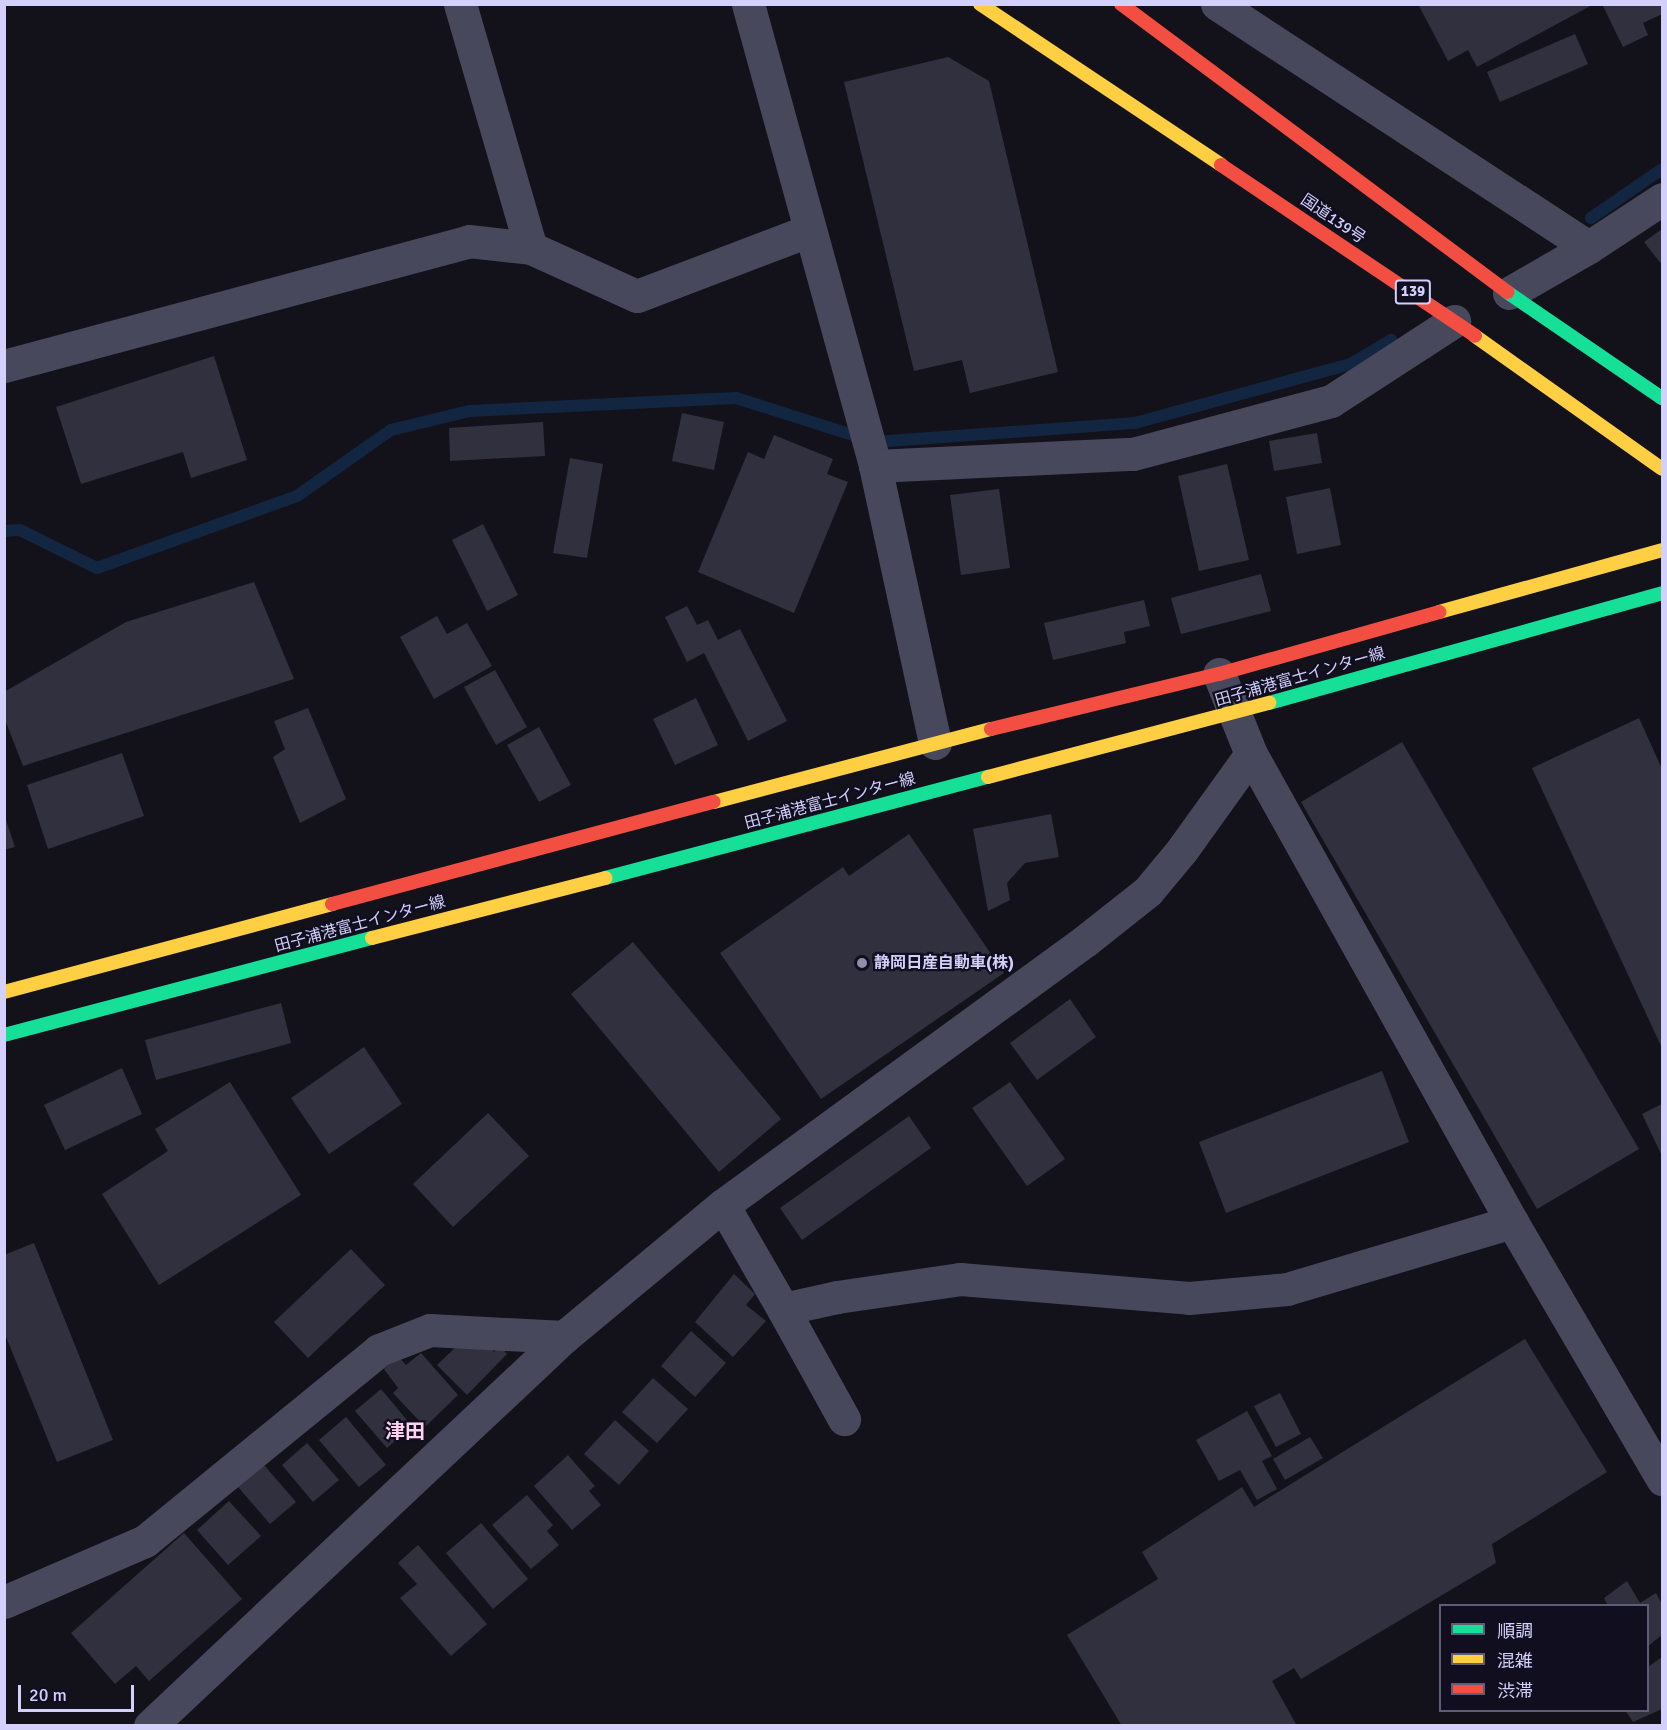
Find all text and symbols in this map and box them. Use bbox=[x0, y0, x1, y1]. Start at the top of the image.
street label: 国道139号 bbox=[1297, 190, 1369, 248]
road number: 139 bbox=[1394, 280, 1432, 304]
street label: 田子浦港富士インター線 bbox=[1213, 644, 1387, 710]
street label: 田子浦港富士インター線 bbox=[743, 769, 917, 833]
street label: 田子浦港富士インター線 bbox=[273, 892, 447, 956]
place label: 静岡日産自動車(株) bbox=[874, 953, 1014, 973]
marker: 静岡日産自動車(株) bbox=[855, 956, 869, 970]
district label: 津田 bbox=[385, 1419, 425, 1443]
legend bbox=[1439, 1604, 1649, 1712]
text: 順調 bbox=[1497, 1620, 1533, 1642]
text: 混雑 bbox=[1497, 1650, 1533, 1672]
scale bar bbox=[21, 1673, 136, 1711]
text: 渋滞 bbox=[1497, 1680, 1533, 1702]
text: 20 m bbox=[29, 1684, 67, 1706]

